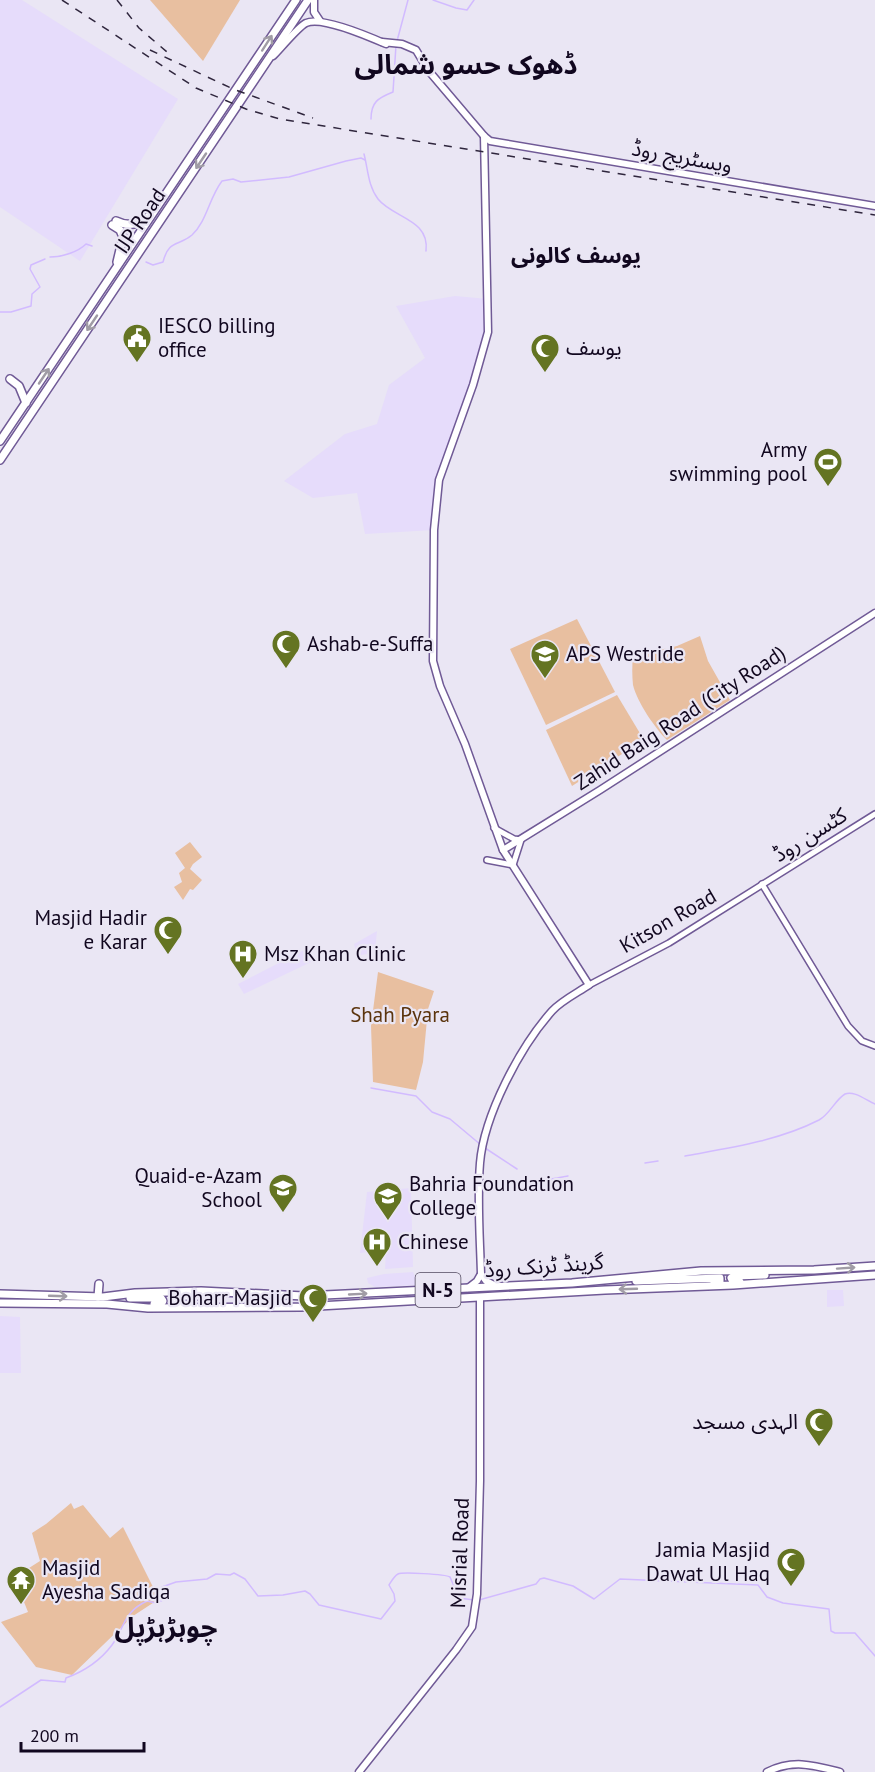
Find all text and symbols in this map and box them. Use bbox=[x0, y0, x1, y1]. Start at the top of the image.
one-way arrow bbox=[262, 35, 274, 52]
district label: ڈھوک حسو شمالی bbox=[355, 47, 577, 81]
street label: ویسٹریج روڈ bbox=[629, 134, 734, 181]
one-way arrow bbox=[195, 152, 207, 169]
street label: IJP Road bbox=[108, 183, 171, 259]
district label: یوسف کالونی bbox=[511, 241, 641, 269]
place label: IESCO billing office bbox=[158, 312, 276, 363]
one-way arrow bbox=[86, 314, 98, 330]
public building icon: IESCO billing office bbox=[121, 322, 153, 364]
mosque icon: یوسف bbox=[529, 332, 561, 374]
place label: یوسف bbox=[566, 334, 622, 361]
one-way arrow bbox=[38, 367, 51, 384]
place label: Army swimming pool bbox=[669, 436, 807, 487]
sports icon: Army swimming pool bbox=[812, 446, 844, 488]
mosque icon: Ashab-e-Suffa bbox=[270, 628, 302, 670]
place label: Ashab-e-Suffa bbox=[307, 630, 433, 657]
school or university icon: APS Westride bbox=[529, 638, 561, 680]
street label: Zahid Baig Road (City Road) bbox=[569, 639, 790, 796]
place label: APS Westride bbox=[566, 640, 684, 667]
street label: کٹسن روڈ bbox=[768, 801, 852, 868]
street label: Kitson Road bbox=[615, 882, 721, 959]
place label: Masjid Hadir e Karar bbox=[34, 904, 147, 955]
mosque icon: Masjid Hadir e Karar bbox=[152, 914, 184, 956]
hospital icon: Msz Khan Clinic bbox=[227, 938, 259, 980]
place label: Msz Khan Clinic bbox=[264, 940, 406, 967]
park label: Shah Pyara bbox=[350, 1001, 450, 1028]
place label: Quaid-e-Azam School bbox=[135, 1162, 262, 1213]
place label: Bahria Foundation College bbox=[409, 1170, 574, 1221]
school or university icon: Quaid-e-Azam School bbox=[267, 1172, 299, 1214]
school or university icon: Bahria Foundation College bbox=[372, 1180, 404, 1222]
hospital icon: Chinese bbox=[361, 1226, 393, 1268]
place label: Chinese bbox=[398, 1228, 469, 1255]
street label: گرینڈ ٹرنک روڈ bbox=[483, 1248, 605, 1283]
one-way arrow bbox=[836, 1262, 856, 1273]
road number: N-5 bbox=[416, 1273, 460, 1307]
mosque icon: Boharr Masjid bbox=[297, 1282, 329, 1324]
place label: Boharr Masjid bbox=[168, 1284, 292, 1311]
one-way arrow bbox=[618, 1284, 638, 1295]
one-way arrow bbox=[347, 1288, 367, 1299]
one-way arrow bbox=[48, 1290, 68, 1302]
mosque icon: الہدی مسجد bbox=[803, 1406, 835, 1448]
place label: الہدی مسجد bbox=[692, 1408, 798, 1435]
street label: Misrial Road bbox=[444, 1497, 475, 1609]
place label: Jamia Masjid Dawat Ul Haq bbox=[646, 1536, 770, 1587]
mosque icon: Jamia Masjid Dawat Ul Haq bbox=[775, 1546, 807, 1588]
place label: Masjid Ayesha Sadiqa bbox=[42, 1554, 170, 1605]
temple icon: Masjid Ayesha Sadiqa bbox=[5, 1564, 37, 1606]
district label: چوہڑہڑپل bbox=[115, 1610, 217, 1646]
scale bar bbox=[21, 1715, 144, 1753]
text: 200 m bbox=[30, 1724, 79, 1747]

